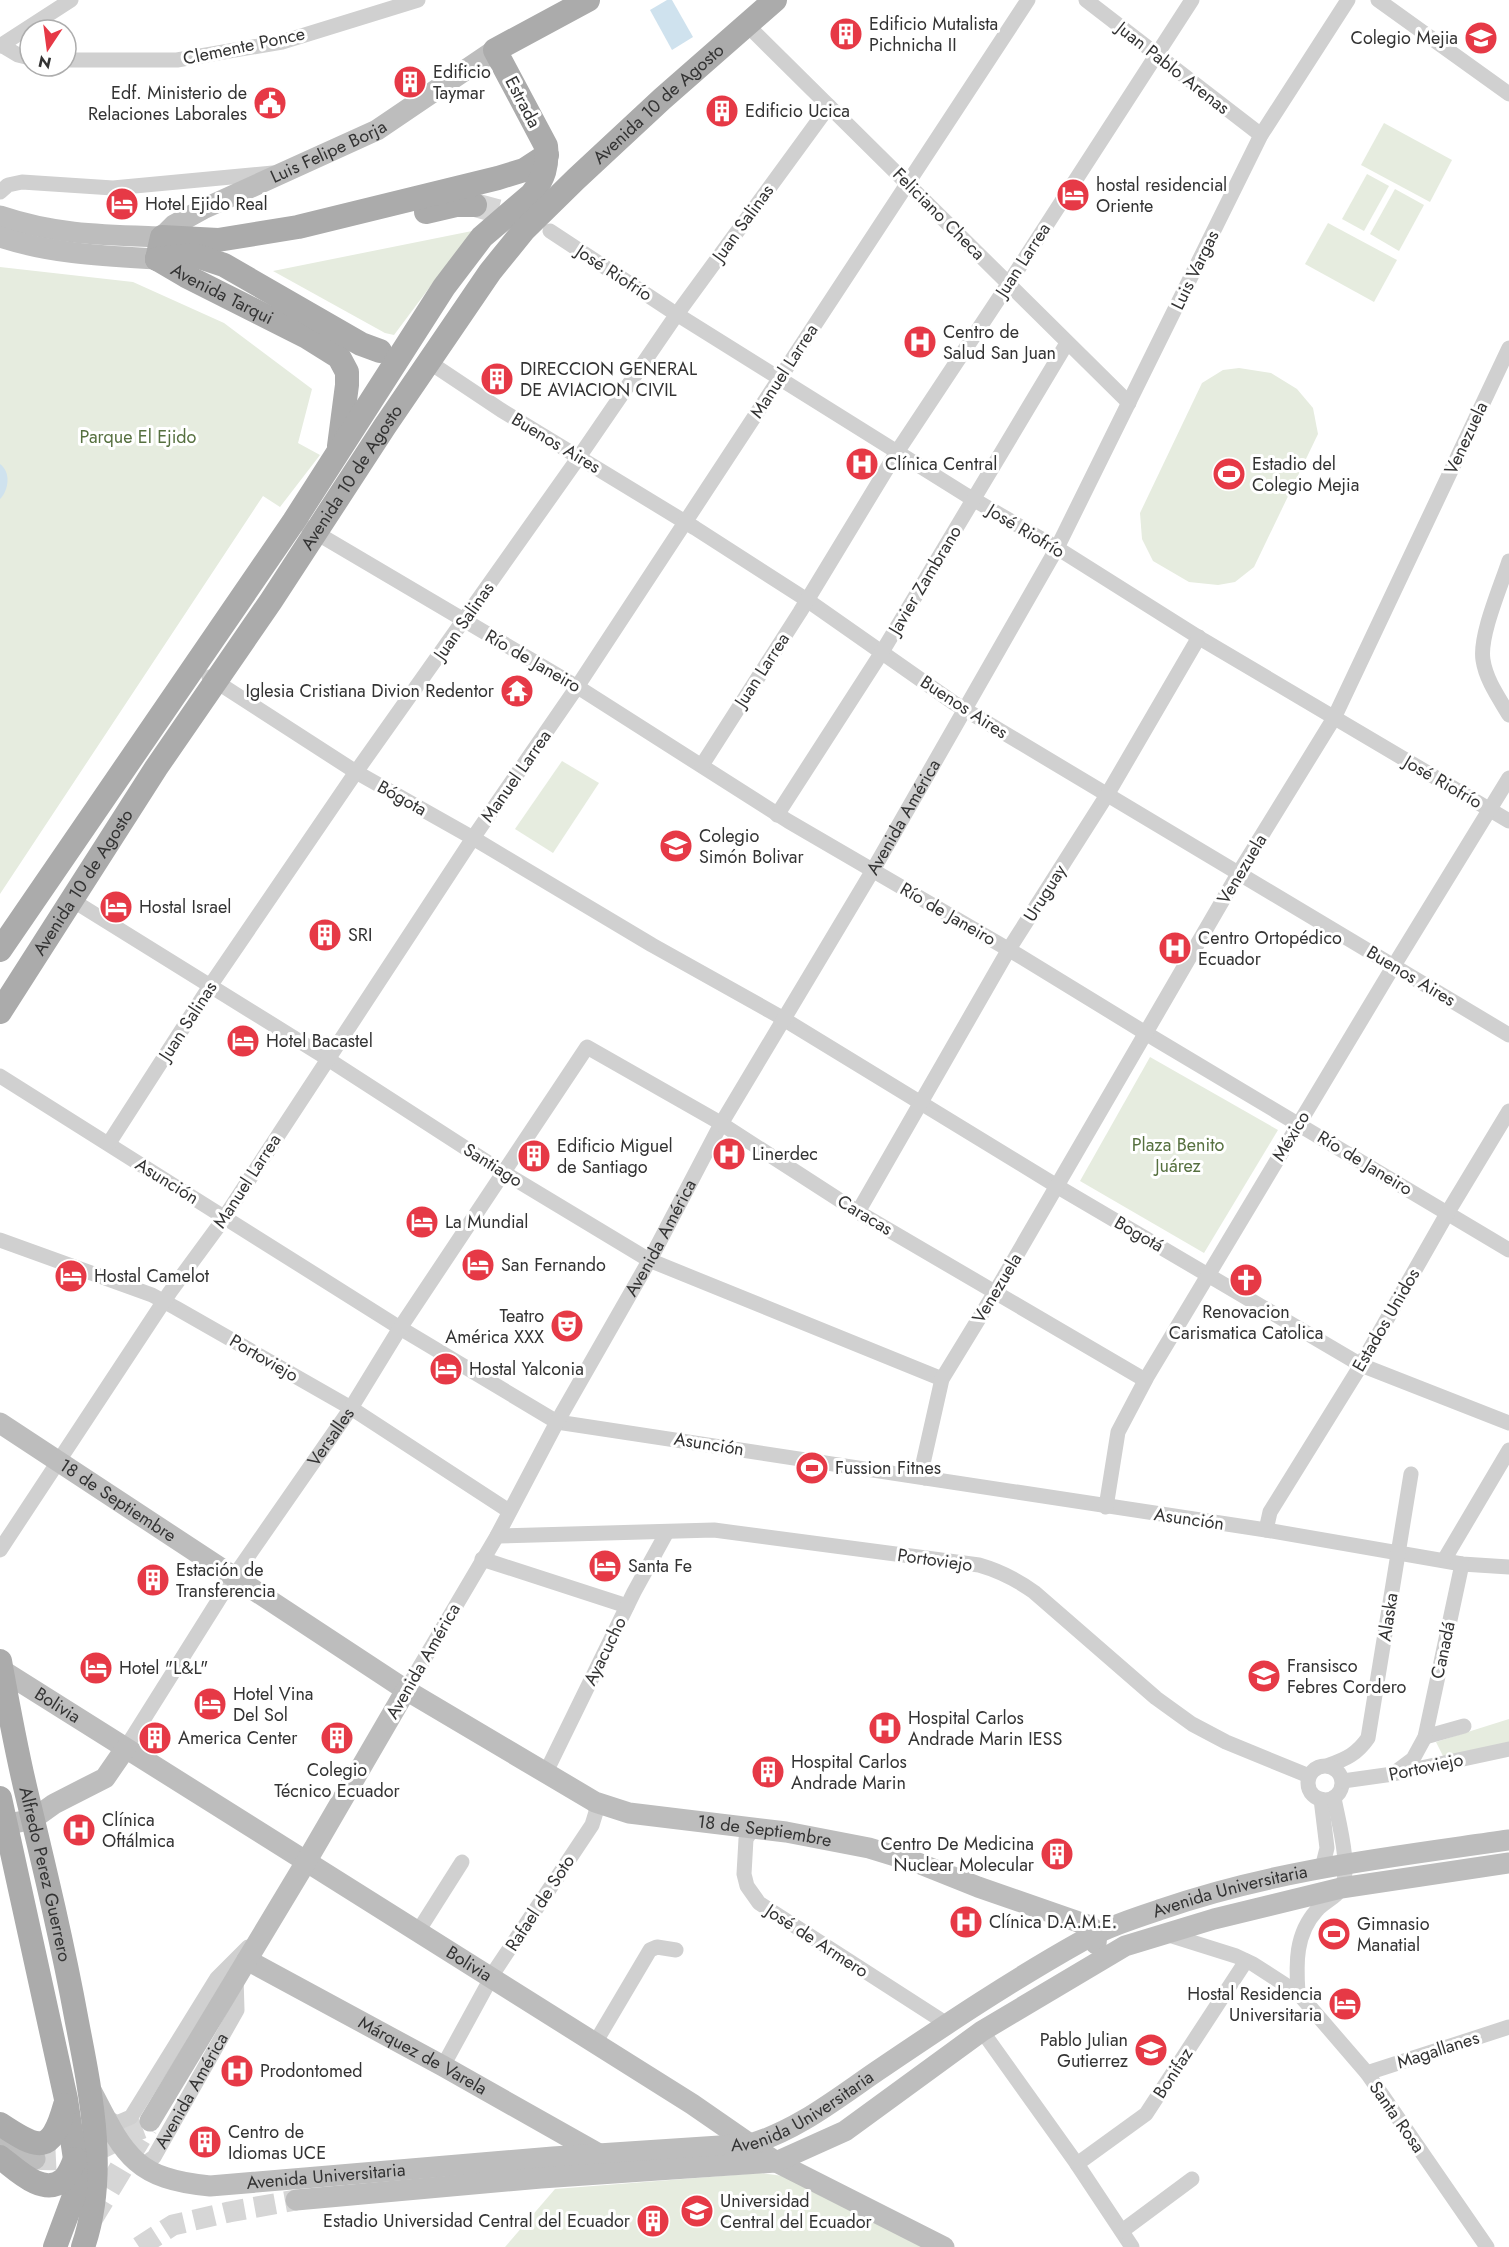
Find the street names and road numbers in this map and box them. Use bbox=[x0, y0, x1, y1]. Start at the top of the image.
street label: Juan Pablo Arenas bbox=[1109, 14, 1235, 121]
street label: Clemente Ponce bbox=[181, 20, 307, 72]
street label: Avenida 10 de Agosto bbox=[587, 37, 730, 170]
street label: Estrada bbox=[499, 72, 547, 132]
street label: Luis Felipe Borja bbox=[266, 114, 392, 190]
street label: Feliciano Checa bbox=[887, 162, 991, 266]
street label: Juan Salinas bbox=[705, 179, 780, 269]
street label: Juan Larrea bbox=[988, 218, 1057, 304]
street label: Luis Vargas bbox=[1165, 226, 1225, 314]
street label: José Riofrío bbox=[569, 237, 657, 308]
street label: Avenida Tarqui bbox=[166, 257, 278, 331]
street label: Manuel Larrea bbox=[744, 319, 824, 423]
street label: Venezuela bbox=[1438, 397, 1494, 479]
street label: Avenida 10 de Agosto bbox=[295, 399, 409, 555]
street label: Buenos Aires bbox=[507, 406, 605, 480]
street label: José Riofrío bbox=[981, 497, 1070, 565]
street label: Javier Zambrano bbox=[881, 520, 968, 641]
street label: Juan Salinas bbox=[426, 577, 500, 667]
street label: Río de Janeiro bbox=[480, 623, 586, 699]
street label: Juan Larrea bbox=[727, 628, 796, 714]
street label: Buenos Aires bbox=[915, 669, 1013, 745]
street label: Manuel Larrea bbox=[474, 724, 558, 828]
street label: José Riofrío bbox=[1397, 748, 1487, 815]
street label: Avenida América bbox=[860, 754, 947, 880]
street label: Bógota bbox=[373, 774, 431, 822]
street label: Avenida 10 de Agosto bbox=[26, 804, 140, 960]
street label: Venezuela bbox=[1211, 829, 1273, 909]
street label: Uruguay bbox=[1017, 859, 1073, 927]
street label: Río de Janeiro bbox=[895, 876, 1001, 952]
street label: Buenos Aires bbox=[1362, 939, 1460, 1013]
street label: Juan Salinas bbox=[152, 976, 223, 1067]
street label: México bbox=[1266, 1106, 1316, 1166]
street label: Río de Janeiro bbox=[1312, 1124, 1418, 1202]
street label: Manuel Larrea bbox=[207, 1129, 287, 1233]
street label: Santiago bbox=[458, 1137, 528, 1194]
street label: Asunción bbox=[130, 1151, 204, 1211]
street label: Avenida América bbox=[618, 1175, 703, 1301]
street label: Caracas bbox=[832, 1188, 898, 1242]
street label: Bogotá bbox=[1110, 1209, 1168, 1259]
street label: Venezuela bbox=[966, 1248, 1028, 1328]
street label: Estados Unidos bbox=[1346, 1263, 1426, 1377]
street label: Portoviejo bbox=[225, 1328, 303, 1388]
street label: Versalles bbox=[301, 1402, 361, 1472]
street label: Asunción bbox=[672, 1426, 746, 1462]
street label: 18 de Septiembre bbox=[54, 1452, 182, 1549]
street label: Asunción bbox=[1152, 1501, 1226, 1537]
street label: Portoviejo bbox=[896, 1542, 974, 1578]
street label: Alaska bbox=[1371, 1591, 1405, 1643]
street label: Avenida América bbox=[379, 1598, 467, 1724]
street label: Ayacucho bbox=[577, 1612, 633, 1690]
street label: Canadá bbox=[1424, 1619, 1462, 1681]
street label: Bolivia bbox=[29, 1681, 86, 1729]
street label: Portoviejo bbox=[1386, 1746, 1466, 1788]
street label: Alfredo Perez Guerrero bbox=[12, 1784, 78, 1964]
street label: 18 de Septiembre bbox=[696, 1808, 834, 1854]
street label: Rafael de Soto bbox=[499, 1850, 581, 1956]
street label: Avenida Universitaria bbox=[1149, 1858, 1310, 1924]
street label: José de Armero bbox=[759, 1897, 874, 1984]
street label: Bolivia bbox=[441, 1940, 497, 1988]
street label: Márquez de Varela bbox=[354, 2010, 492, 2101]
street label: Magallanes bbox=[1394, 2024, 1482, 2076]
street label: Avenida América bbox=[148, 2028, 235, 2154]
street label: Bonifaz bbox=[1147, 2042, 1200, 2104]
street label: Avenida Universitaria bbox=[730, 2064, 879, 2158]
street label: Santa Rosa bbox=[1363, 2076, 1431, 2158]
street label: Avenida Universitaria bbox=[245, 2157, 406, 2196]

